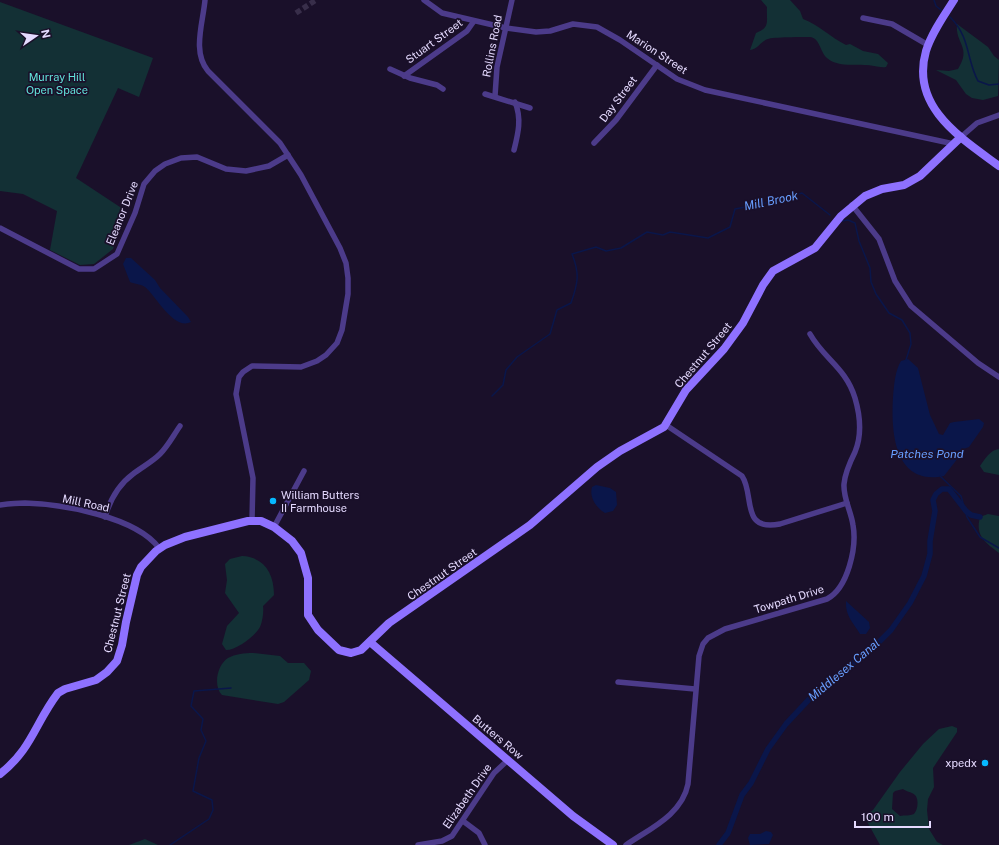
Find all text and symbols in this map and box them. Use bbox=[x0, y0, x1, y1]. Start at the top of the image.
street label: Rollins Road bbox=[480, 14, 504, 78]
north arrow bbox=[16, 16, 56, 56]
street label: Stuart Street bbox=[403, 16, 465, 66]
text: N bbox=[39, 28, 53, 39]
street label: Marion Street bbox=[624, 28, 690, 76]
park label: Murray Hill Open Space bbox=[26, 71, 88, 96]
street label: Day Street bbox=[597, 74, 639, 124]
street label: Eleanor Drive bbox=[104, 179, 140, 247]
water label: Mill Brook bbox=[743, 188, 800, 214]
street label: Chestnut Street bbox=[672, 320, 734, 390]
water label: Patches Pond bbox=[890, 447, 964, 461]
place label: William Butters II Farmhouse bbox=[281, 489, 360, 514]
street label: Mill Road bbox=[61, 492, 111, 514]
marker: William Butters II Farmhouse bbox=[268, 496, 278, 506]
street label: Chestnut Street bbox=[405, 546, 479, 602]
street label: Chestnut Street bbox=[101, 572, 133, 654]
street label: Towpath Drive bbox=[753, 583, 825, 615]
water label: Middlesex Canal bbox=[805, 636, 883, 704]
street label: Butters Row bbox=[470, 712, 526, 762]
place label: xpedx bbox=[945, 757, 977, 769]
marker: xpedx bbox=[980, 758, 990, 768]
street label: Elizabeth Drive bbox=[440, 761, 494, 831]
scale bar bbox=[855, 803, 930, 829]
text: 100 m bbox=[861, 810, 894, 824]

